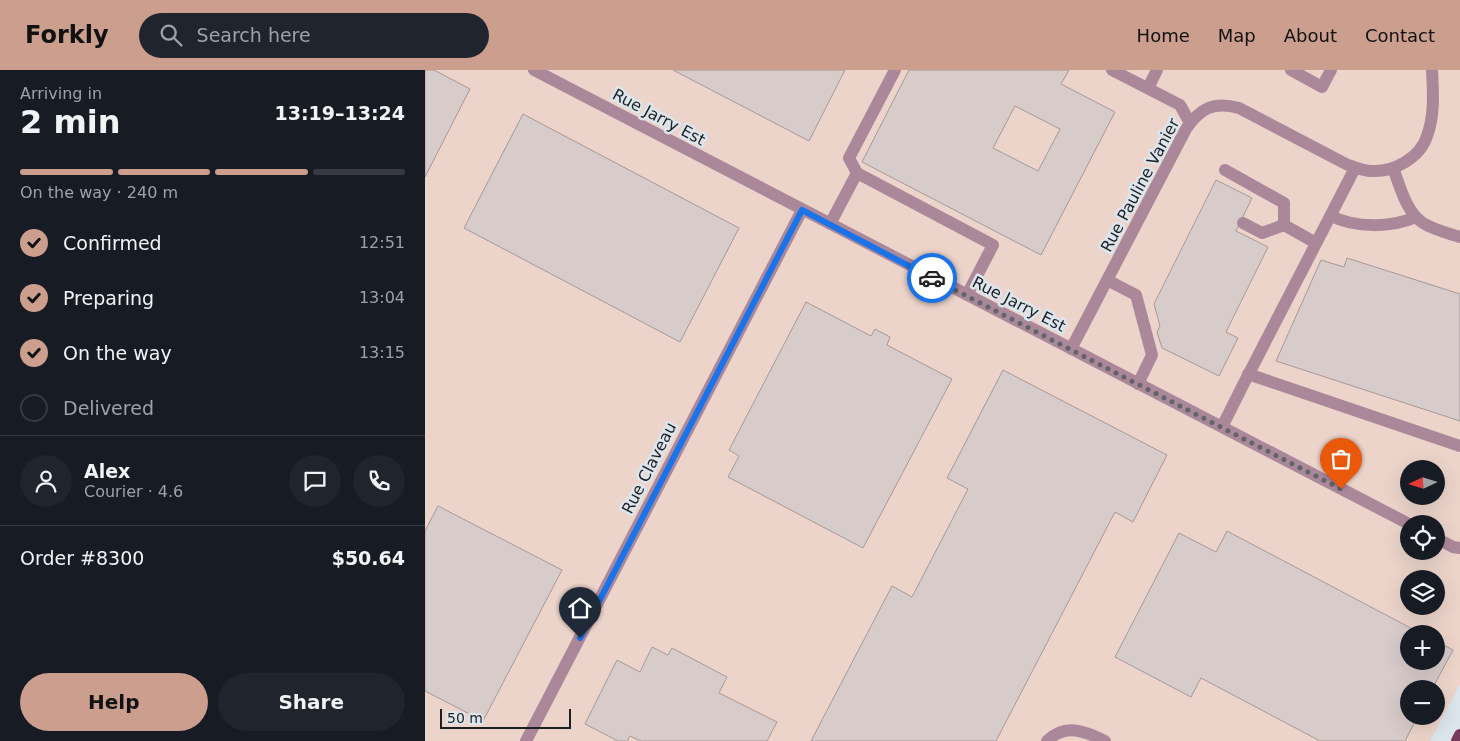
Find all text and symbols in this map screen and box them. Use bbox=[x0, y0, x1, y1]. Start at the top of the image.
search box bbox=[139, 13, 489, 58]
text: Forkly bbox=[25, 21, 109, 49]
icon: search bbox=[157, 21, 185, 49]
text: Search here bbox=[197, 24, 311, 46]
text: Home bbox=[1137, 25, 1190, 46]
text: Map bbox=[1218, 25, 1256, 46]
text: About bbox=[1284, 25, 1337, 46]
text: Contact bbox=[1365, 25, 1435, 46]
text: Arriving in bbox=[20, 84, 102, 103]
street label: Rue Jarry Est bbox=[609, 85, 709, 149]
text: 13:19–13:24 bbox=[275, 102, 405, 124]
text: 2 min bbox=[20, 103, 121, 141]
street label: Rue Pauline Vanier bbox=[1097, 114, 1184, 255]
text: On the way · 240 m bbox=[20, 183, 178, 202]
icon: check bbox=[20, 229, 48, 257]
text: Confirmed bbox=[63, 232, 162, 254]
text: 12:51 bbox=[359, 233, 405, 252]
courier bbox=[907, 253, 957, 303]
icon: car bbox=[918, 264, 946, 292]
street label: Rue Jarry Est bbox=[969, 272, 1069, 336]
icon: check bbox=[20, 284, 48, 312]
text: Preparing bbox=[63, 287, 154, 309]
text: 13:04 bbox=[359, 288, 405, 307]
icon: check bbox=[20, 339, 48, 367]
text: On the way bbox=[63, 342, 172, 364]
text: 13:15 bbox=[359, 343, 405, 362]
text: Delivered bbox=[63, 397, 154, 419]
street label: Rue Claveau bbox=[618, 419, 680, 517]
pin bbox=[1320, 438, 1362, 489]
icon: bag bbox=[1327, 445, 1355, 473]
button: person bbox=[20, 455, 72, 507]
button: chat bbox=[289, 455, 341, 507]
button: phone bbox=[353, 455, 405, 507]
text: Alex bbox=[84, 460, 130, 482]
north arrow bbox=[1400, 460, 1445, 505]
map controls bbox=[1400, 460, 1445, 725]
text: Courier · 4.6 bbox=[84, 482, 183, 501]
button: locate bbox=[1400, 515, 1445, 560]
text: Order #8300 bbox=[20, 547, 144, 569]
text: $50.64 bbox=[332, 547, 405, 569]
button: layers bbox=[1400, 570, 1445, 615]
pin bbox=[559, 587, 601, 638]
icon: home bbox=[566, 594, 594, 622]
button: + bbox=[1400, 625, 1445, 670]
button: Help bbox=[20, 673, 208, 731]
button: Share bbox=[218, 673, 405, 731]
button: − bbox=[1400, 680, 1445, 725]
scale bar bbox=[440, 706, 571, 729]
text: 50 m bbox=[447, 710, 483, 726]

